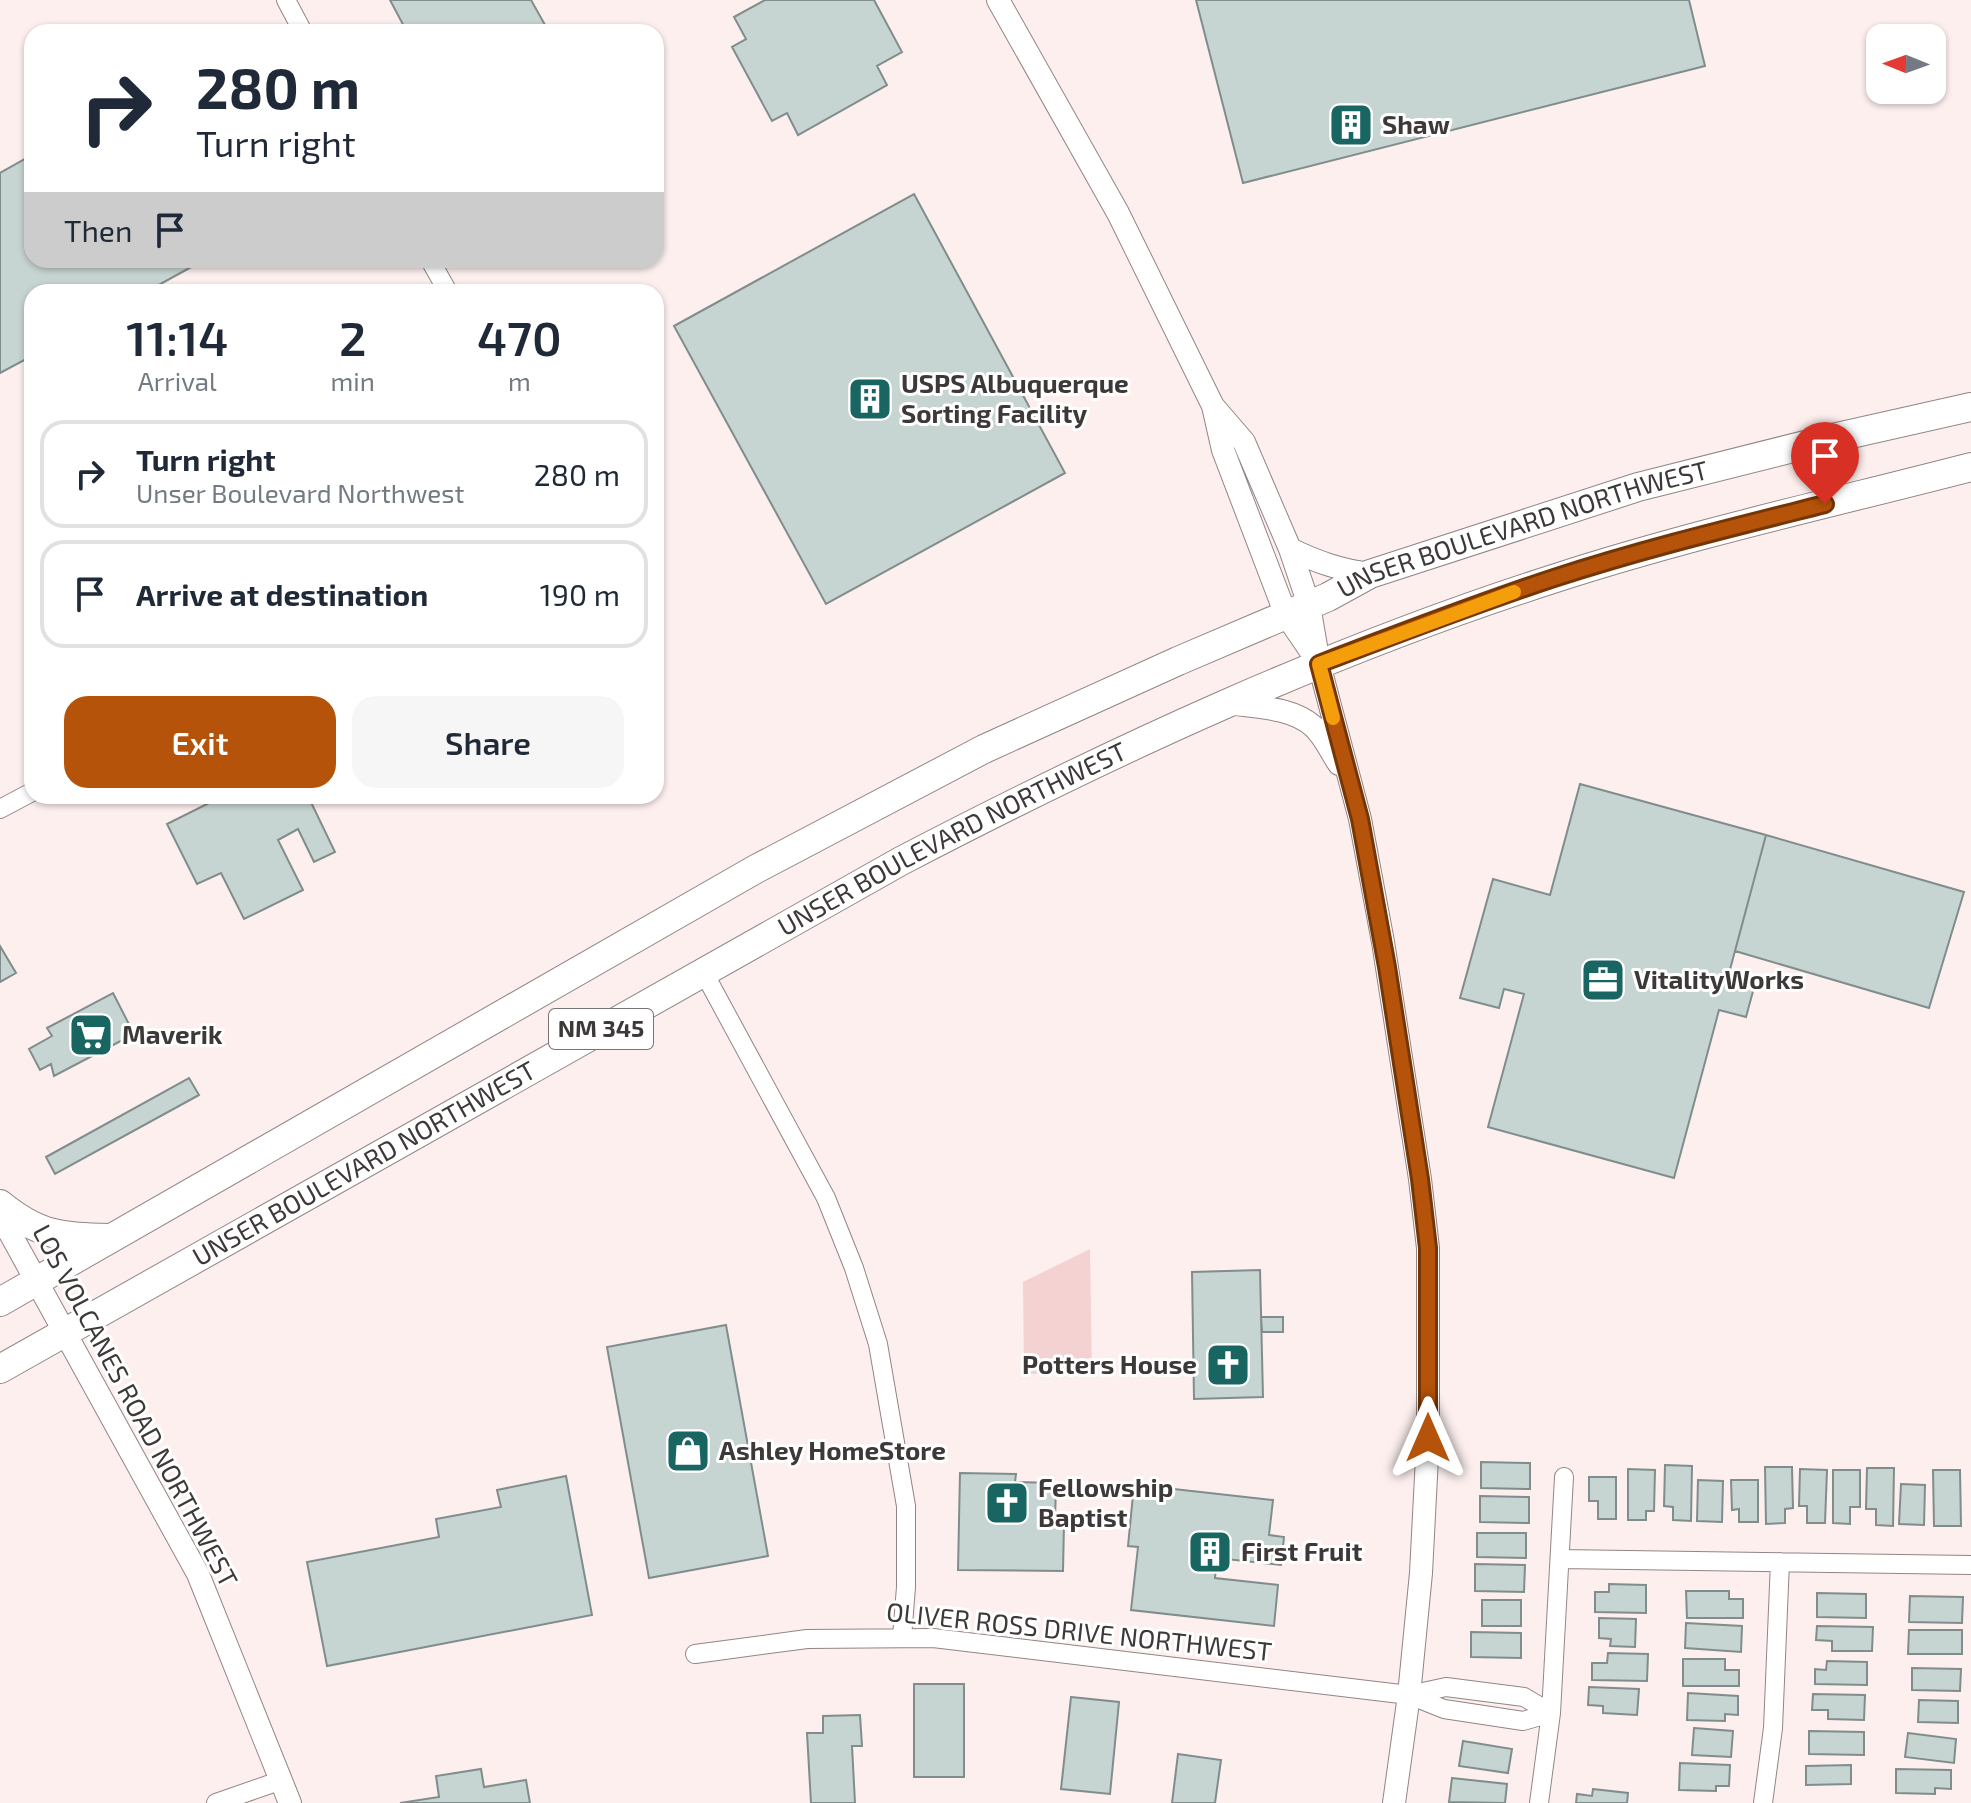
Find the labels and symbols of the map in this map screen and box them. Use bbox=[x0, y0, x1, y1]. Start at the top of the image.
north arrow bbox=[1866, 24, 1946, 104]
building icon: Shaw bbox=[1327, 101, 1375, 149]
place label: Shaw bbox=[1382, 108, 1450, 139]
place label: USPS Albuquerque Sorting Facility bbox=[901, 367, 1129, 429]
building icon: USPS Albuquerque Sorting Facility bbox=[846, 375, 894, 423]
pin bbox=[1791, 422, 1859, 504]
street label: UNSER BOULEVARD NORTHWEST bbox=[1331, 453, 1711, 603]
street label: UNSER BOULEVARD NORTHWEST bbox=[772, 734, 1131, 941]
office icon: VitalityWorks bbox=[1579, 956, 1627, 1004]
place label: VitalityWorks bbox=[1634, 963, 1804, 995]
road number: NM 345 bbox=[549, 1009, 653, 1049]
supermarket icon: Maverik bbox=[67, 1011, 115, 1059]
place label: Maverik bbox=[122, 1018, 223, 1049]
street label: UNSER BOULEVARD NORTHWEST bbox=[186, 1053, 540, 1271]
street label: LOS VOLCANES ROAD NORTHWEST bbox=[27, 1219, 245, 1592]
church icon: Potters House bbox=[1204, 1341, 1252, 1389]
place label: Potters House bbox=[1022, 1348, 1197, 1379]
position arrow bbox=[1386, 1396, 1470, 1480]
shop icon: Ashley HomeStore bbox=[664, 1427, 712, 1475]
place label: Ashley HomeStore bbox=[719, 1434, 946, 1466]
place label: Fellowship Baptist bbox=[1038, 1471, 1173, 1532]
church icon: Fellowship Baptist bbox=[983, 1479, 1031, 1527]
building icon: First Fruit bbox=[1186, 1528, 1234, 1576]
place label: First Fruit bbox=[1241, 1535, 1363, 1566]
street label: OLIVER ROSS DRIVE NORTHWEST bbox=[885, 1595, 1273, 1666]

